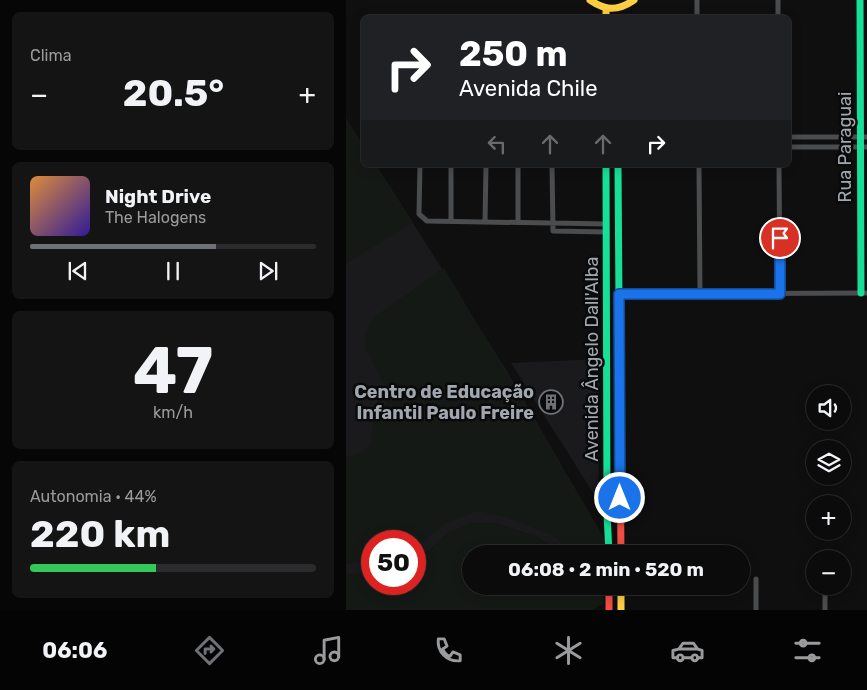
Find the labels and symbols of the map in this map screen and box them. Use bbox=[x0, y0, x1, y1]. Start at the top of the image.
street label: Rua Paraguai bbox=[834, 92, 856, 202]
pin bbox=[759, 217, 801, 259]
street label: Avenida Ângelo Dall'Alba bbox=[581, 257, 603, 461]
place label: Centro de Educação Infantil Paulo Freire bbox=[354, 381, 534, 424]
building icon: Centro de Educação Infantil Paulo Freire bbox=[538, 389, 564, 415]
position arrow bbox=[593, 471, 645, 523]
speed limit sign: 50 bbox=[361, 530, 426, 595]

